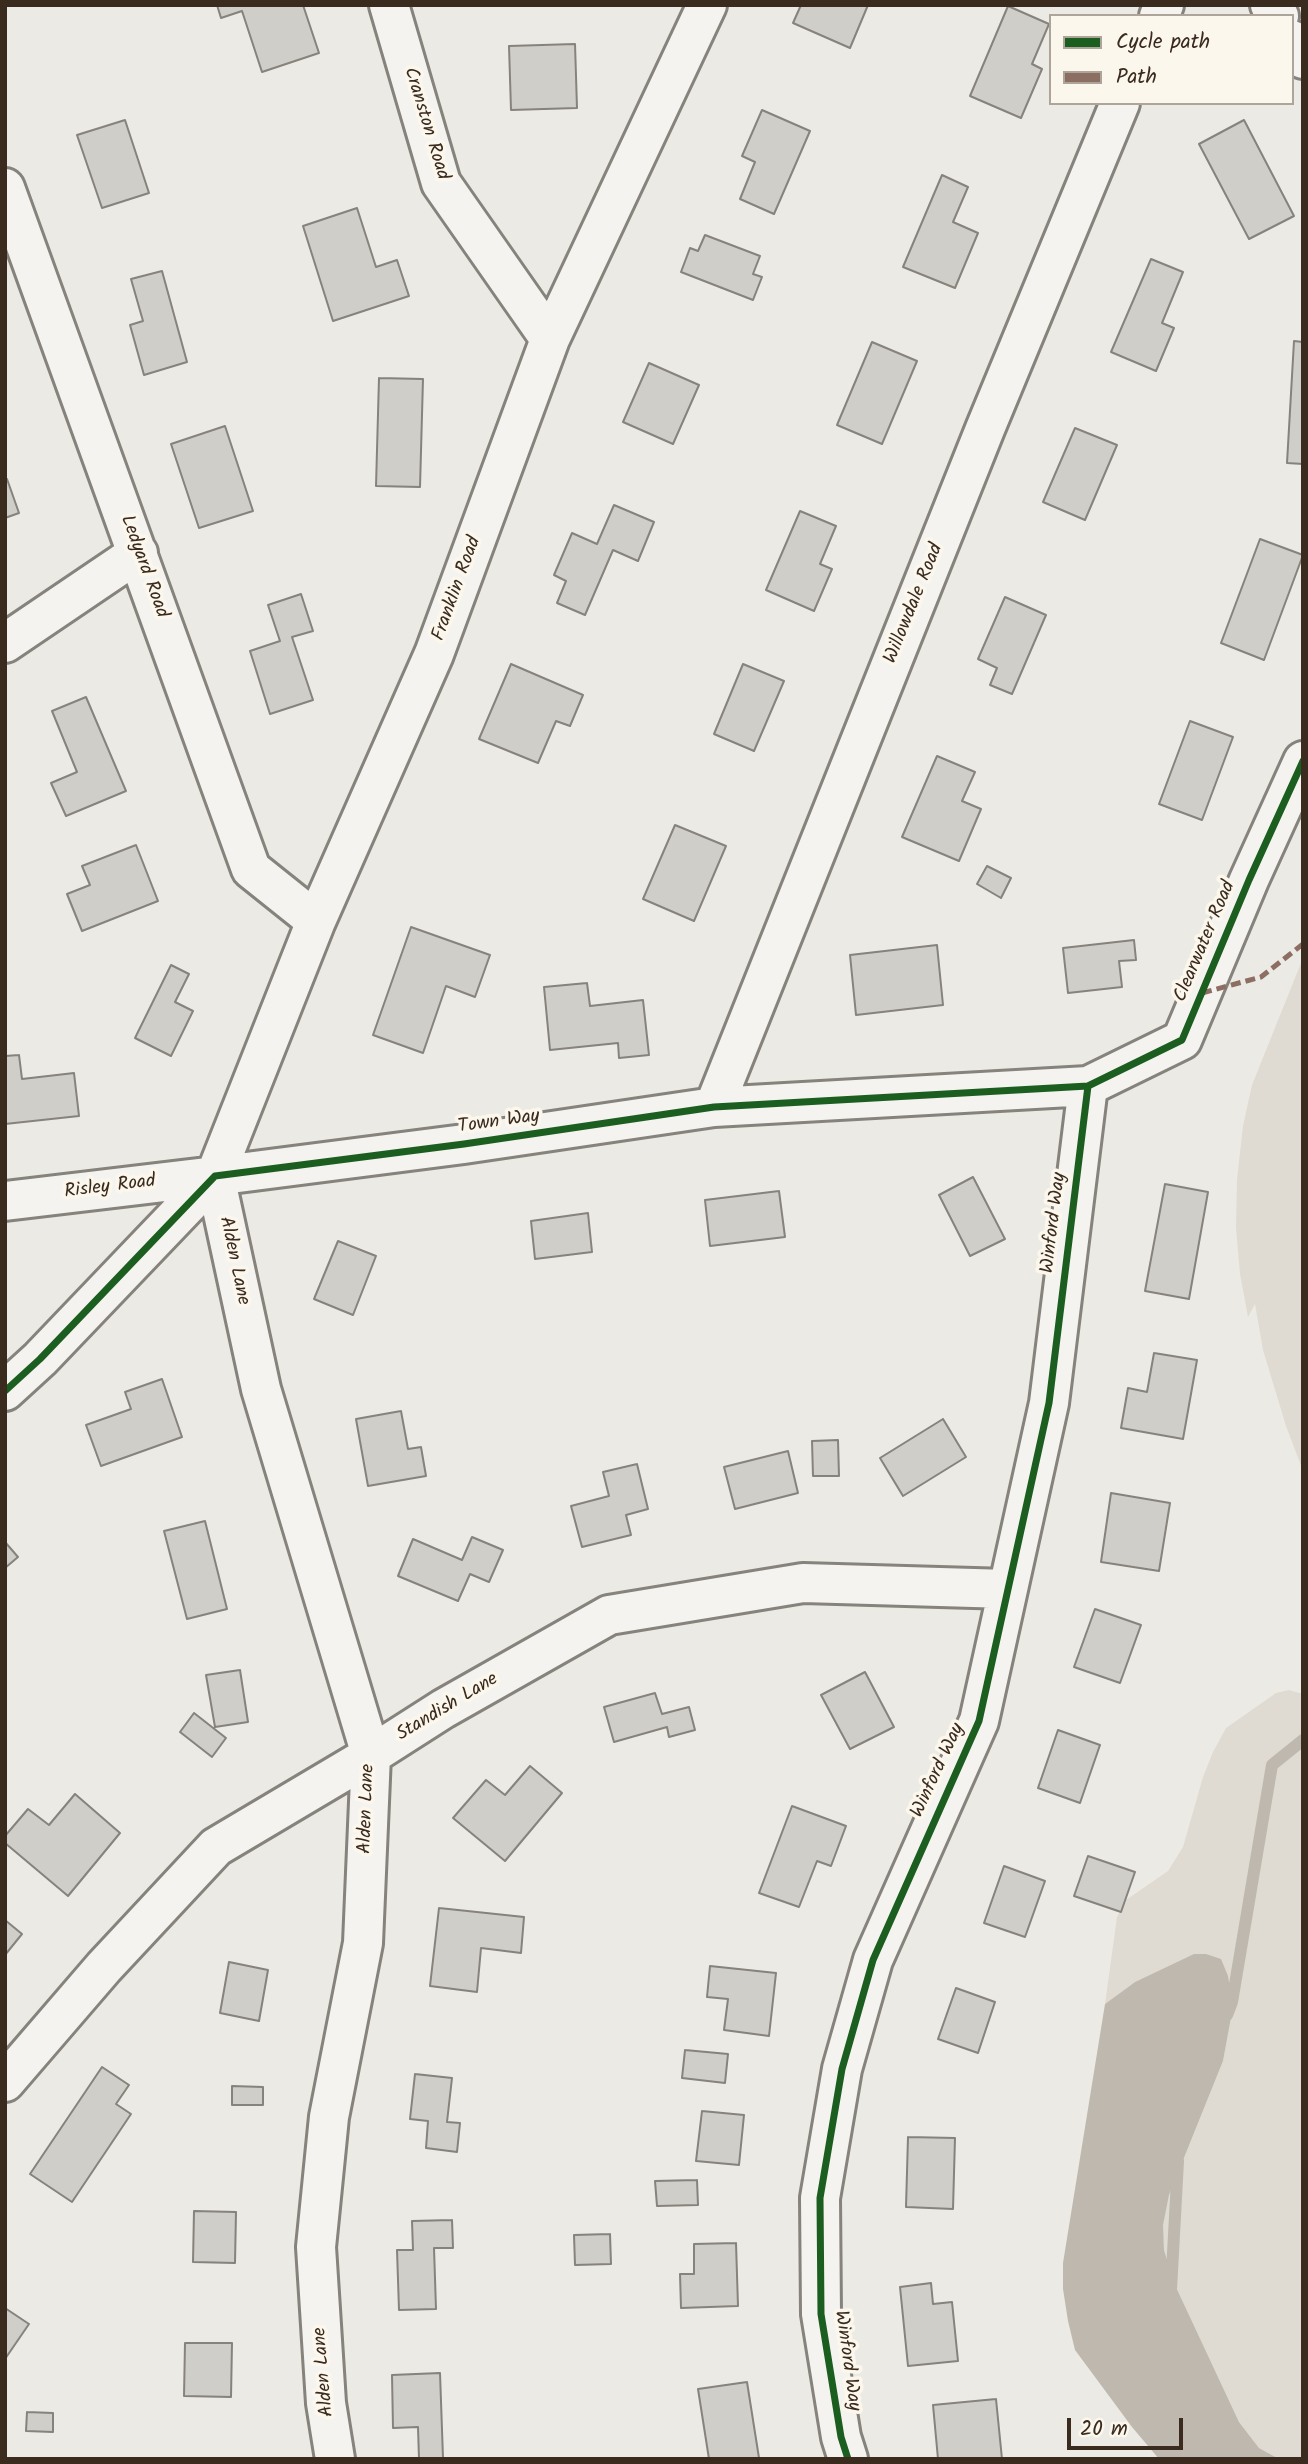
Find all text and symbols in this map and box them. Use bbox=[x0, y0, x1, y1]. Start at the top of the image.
legend bbox=[1049, 14, 1294, 105]
text: Cycle path bbox=[1116, 26, 1210, 59]
text: Path bbox=[1116, 61, 1157, 94]
street label: Cranston Road bbox=[397, 65, 453, 183]
street label: Ledyard Road bbox=[114, 512, 172, 622]
street label: Franklin Road bbox=[429, 534, 487, 644]
street label: Willowdale Road bbox=[881, 541, 949, 667]
street label: Clearwater Road bbox=[1170, 878, 1242, 1006]
street label: Town Way bbox=[457, 1106, 541, 1140]
street label: Risley Road bbox=[63, 1171, 157, 1205]
street label: Winford Way bbox=[1038, 1171, 1072, 1275]
street label: Alden Lane bbox=[212, 1215, 254, 1307]
street label: Standish Lane bbox=[393, 1669, 503, 1747]
street label: Winford Way bbox=[907, 1720, 971, 1822]
street label: Alden Lane bbox=[355, 1764, 381, 1854]
street label: Winford Way bbox=[828, 2309, 864, 2413]
street label: Alden Lane bbox=[310, 2326, 340, 2418]
scale bar bbox=[1070, 2404, 1186, 2448]
text: 20 m bbox=[1080, 2413, 1128, 2446]

